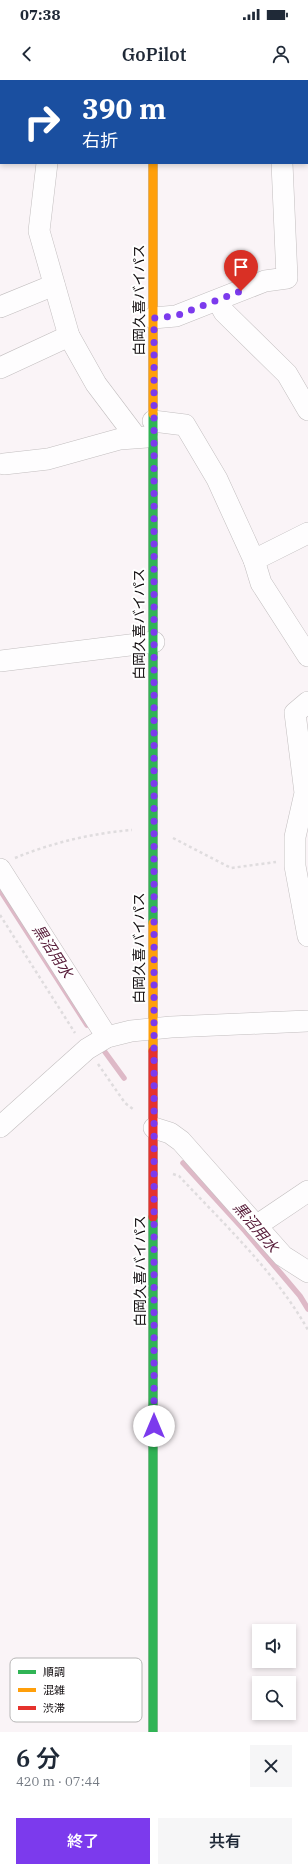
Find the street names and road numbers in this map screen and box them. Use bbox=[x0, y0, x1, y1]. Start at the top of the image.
street label: 白岡久喜バイパス bbox=[130, 244, 148, 356]
street label: 白岡久喜バイパス bbox=[130, 568, 148, 680]
street label: 白岡久喜バイパス bbox=[130, 892, 148, 1004]
street label: 白岡久喜バイパス bbox=[131, 1215, 149, 1327]

